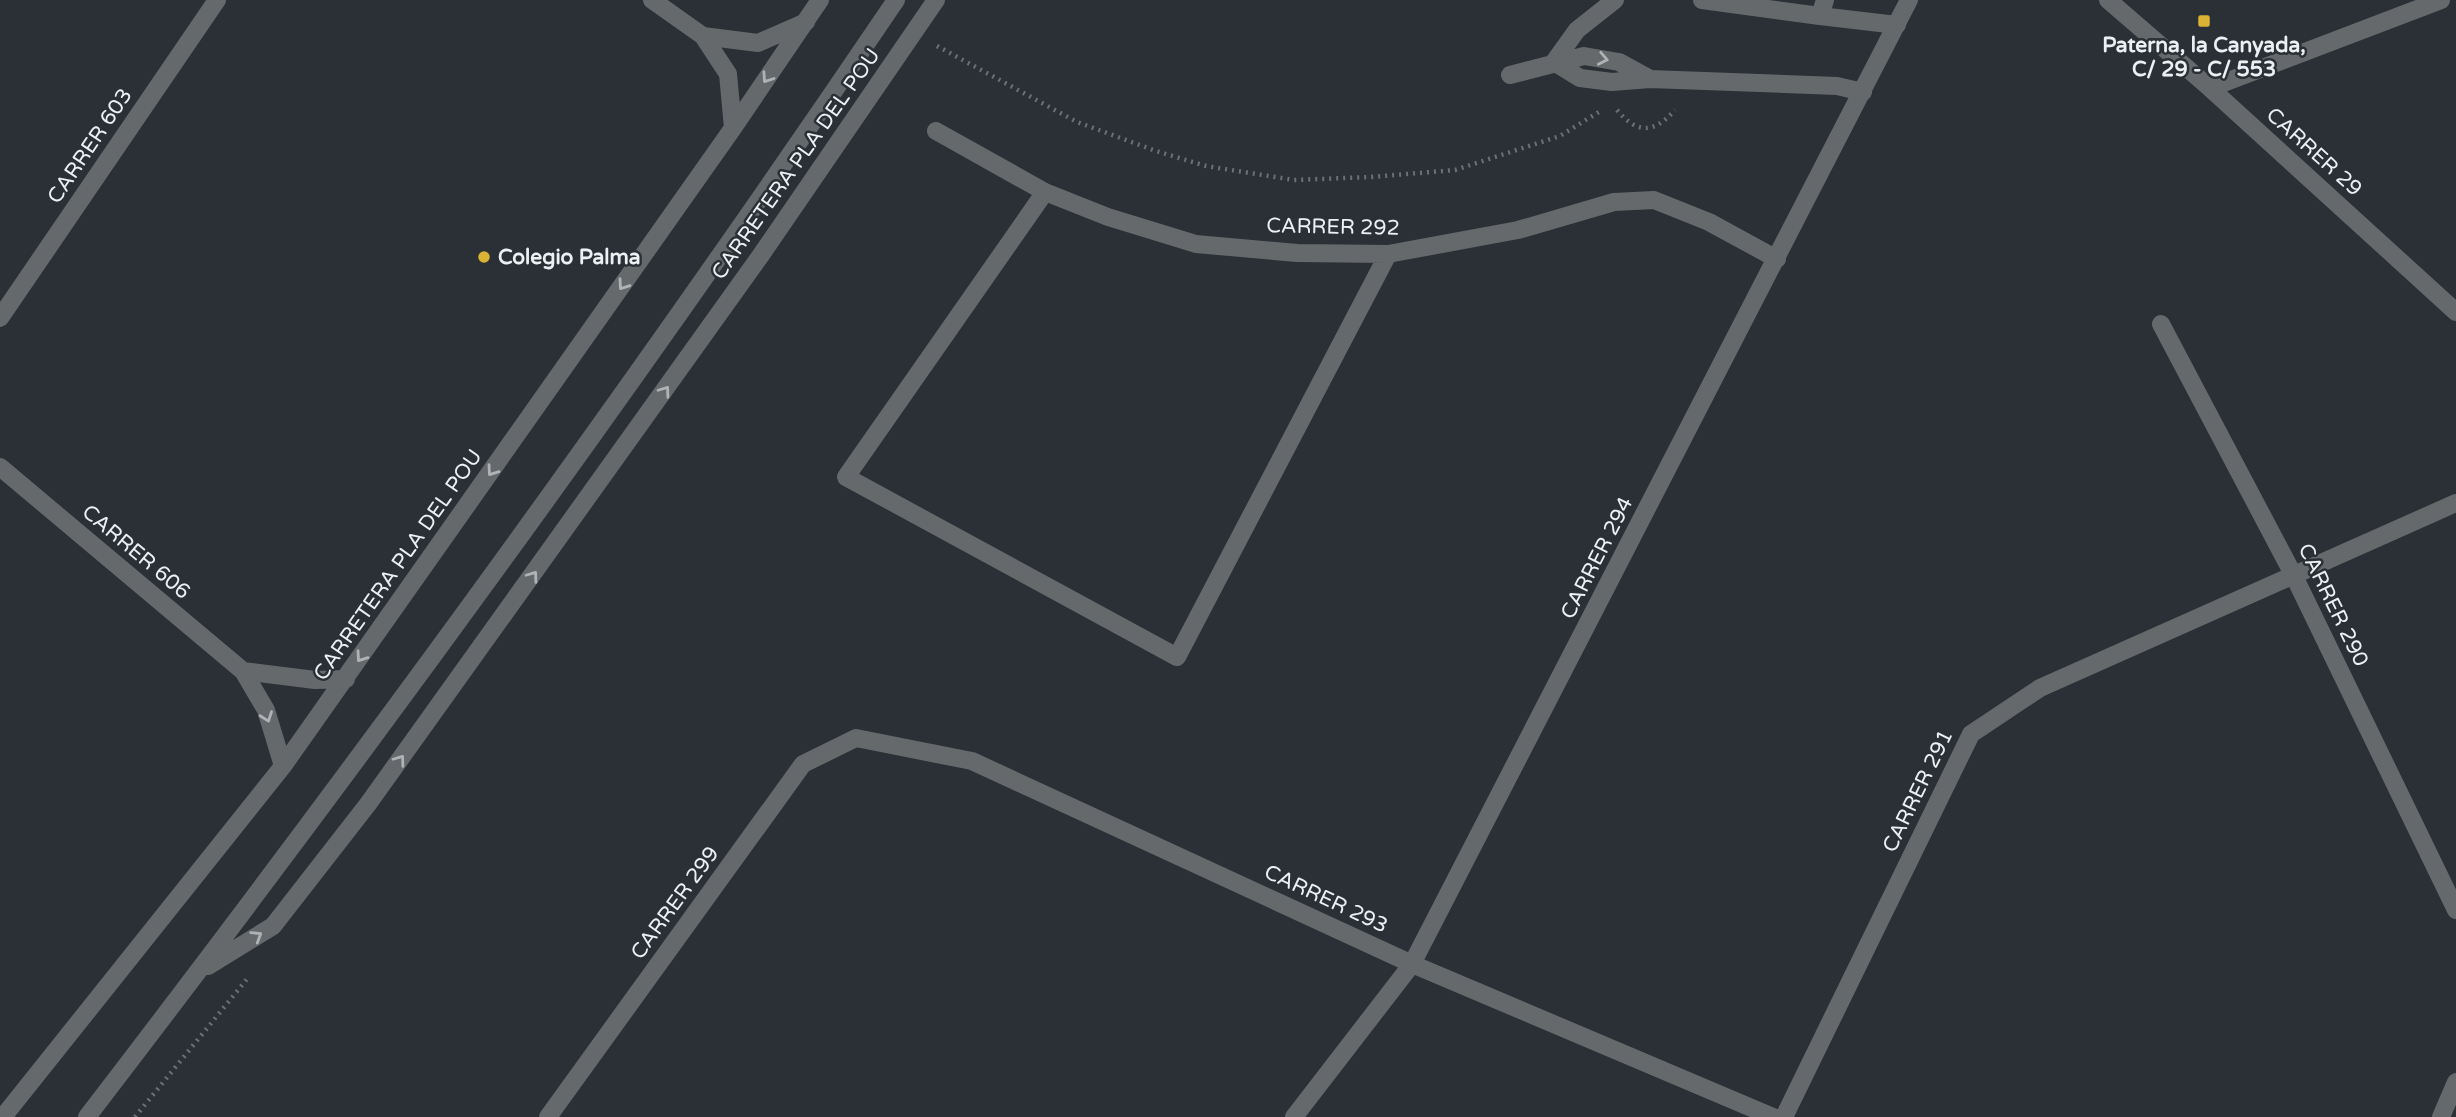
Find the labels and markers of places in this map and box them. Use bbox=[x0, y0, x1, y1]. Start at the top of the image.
marker: Paterna, la Canyada, C/ 29 - C/ 553 bbox=[2196, 13, 2212, 29]
place label: Paterna, la Canyada, C/ 29 - C/ 553 bbox=[2102, 33, 2306, 82]
place label: Colegio Palma bbox=[498, 245, 641, 270]
marker: Colegio Palma bbox=[476, 249, 492, 265]

